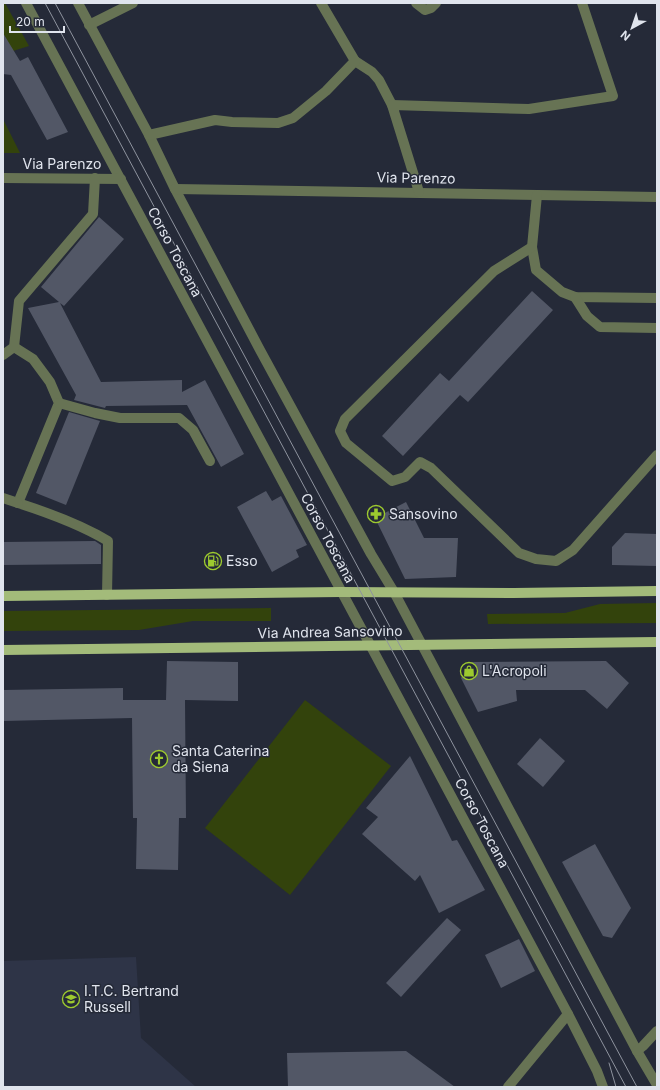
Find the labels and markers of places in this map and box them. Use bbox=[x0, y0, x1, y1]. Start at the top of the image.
pharmacy icon: Sansovino bbox=[366, 504, 386, 524]
place label: Sansovino bbox=[389, 505, 458, 522]
fuel station icon: Esso bbox=[203, 551, 223, 571]
place label: Esso bbox=[226, 552, 258, 569]
shop icon: L'Acropoli bbox=[459, 661, 479, 681]
place label: L'Acropoli bbox=[482, 662, 547, 679]
place label: Santa Caterina da Siena bbox=[172, 742, 269, 775]
church icon: Santa Caterina da Siena bbox=[149, 749, 169, 769]
place label: I.T.C. Bertrand Russell bbox=[84, 982, 179, 1015]
school or university icon: I.T.C. Bertrand Russell bbox=[61, 989, 81, 1009]

